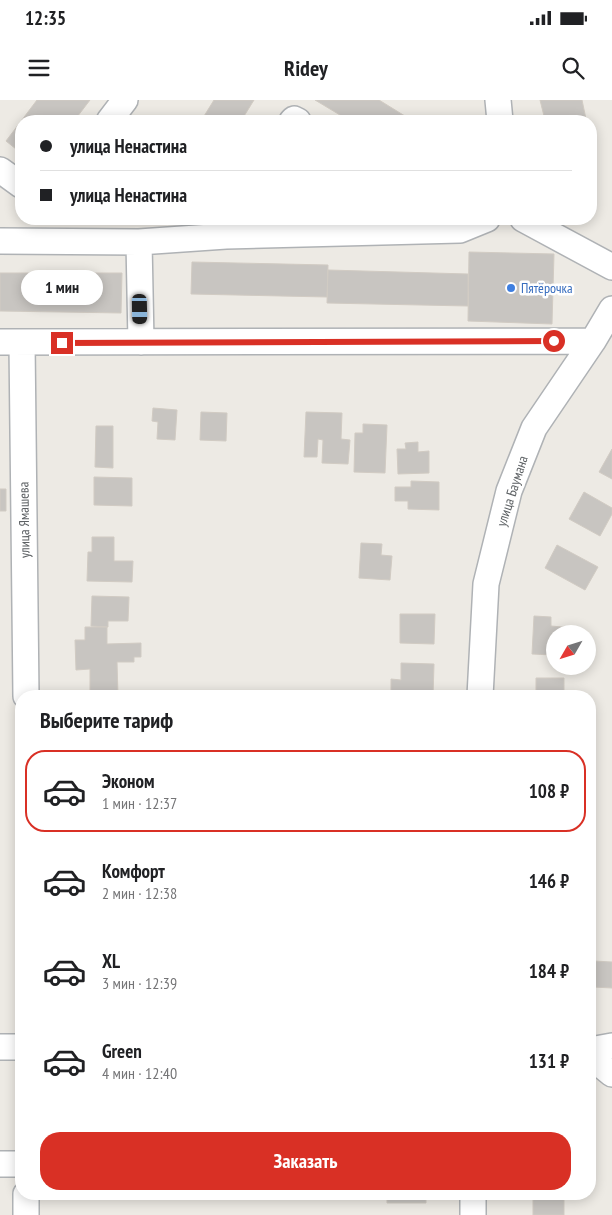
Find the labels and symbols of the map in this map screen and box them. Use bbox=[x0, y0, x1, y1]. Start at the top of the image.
callout: 1 мин bbox=[21, 270, 103, 306]
place label: Пятёрочка bbox=[521, 279, 573, 297]
marker: Пятёрочка bbox=[505, 282, 517, 294]
car bbox=[132, 294, 147, 324]
route start bbox=[543, 330, 565, 352]
route end bbox=[51, 332, 73, 354]
street label: улица Баумана bbox=[492, 453, 532, 529]
street label: улица Ямашева bbox=[14, 482, 34, 558]
north arrow bbox=[546, 625, 596, 675]

